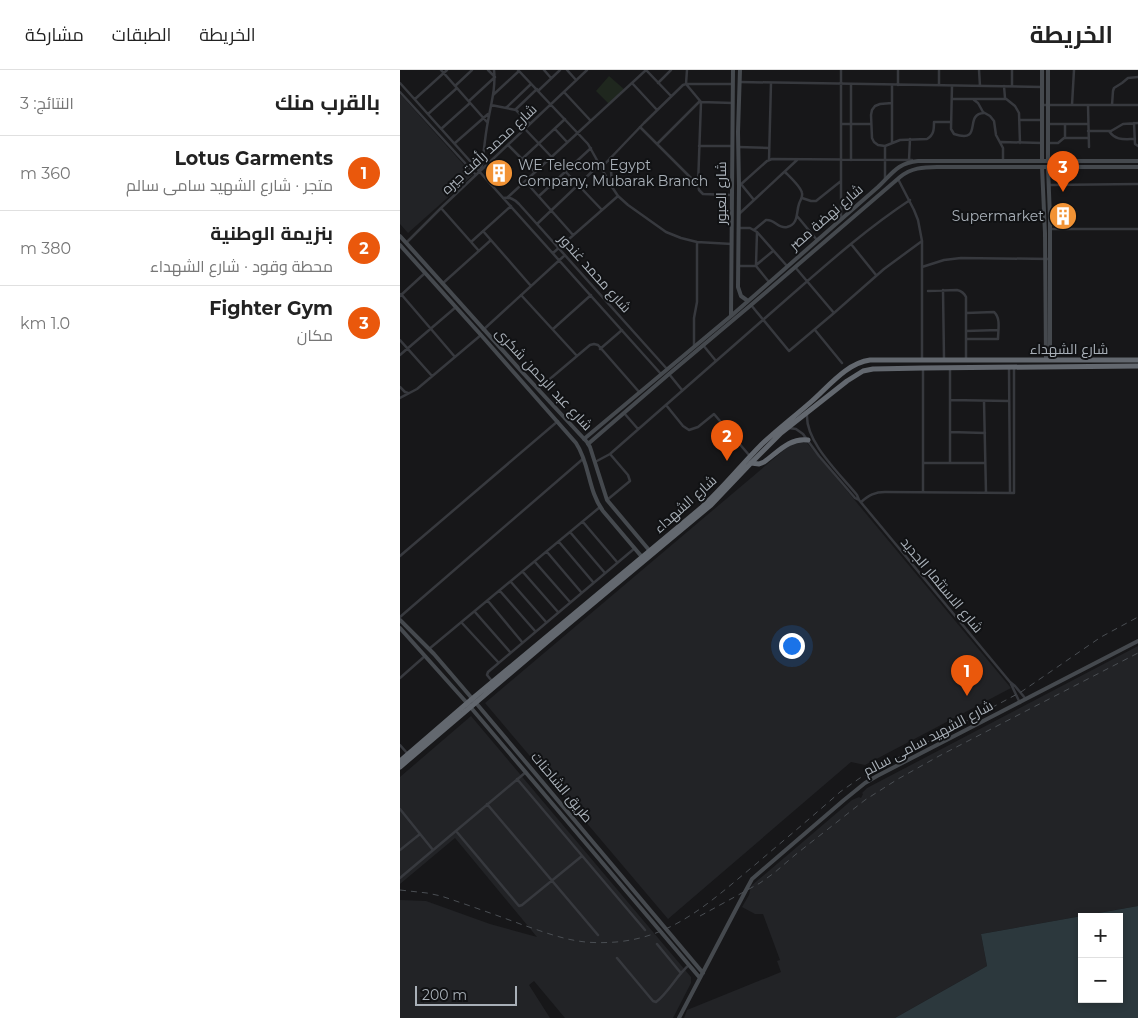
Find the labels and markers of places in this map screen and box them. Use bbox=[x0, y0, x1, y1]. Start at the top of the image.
pin: 3 bbox=[1047, 151, 1079, 192]
place label: WE Telecom Egypt Company, Mubarak Branch bbox=[518, 156, 708, 190]
building icon: WE Telecom Egypt Company, Mubarak Branch bbox=[484, 158, 514, 188]
building icon: Supermarket bbox=[1048, 201, 1078, 231]
place label: Supermarket bbox=[952, 207, 1044, 225]
pin: 2 bbox=[711, 420, 743, 461]
pin: 1 bbox=[951, 655, 983, 696]

